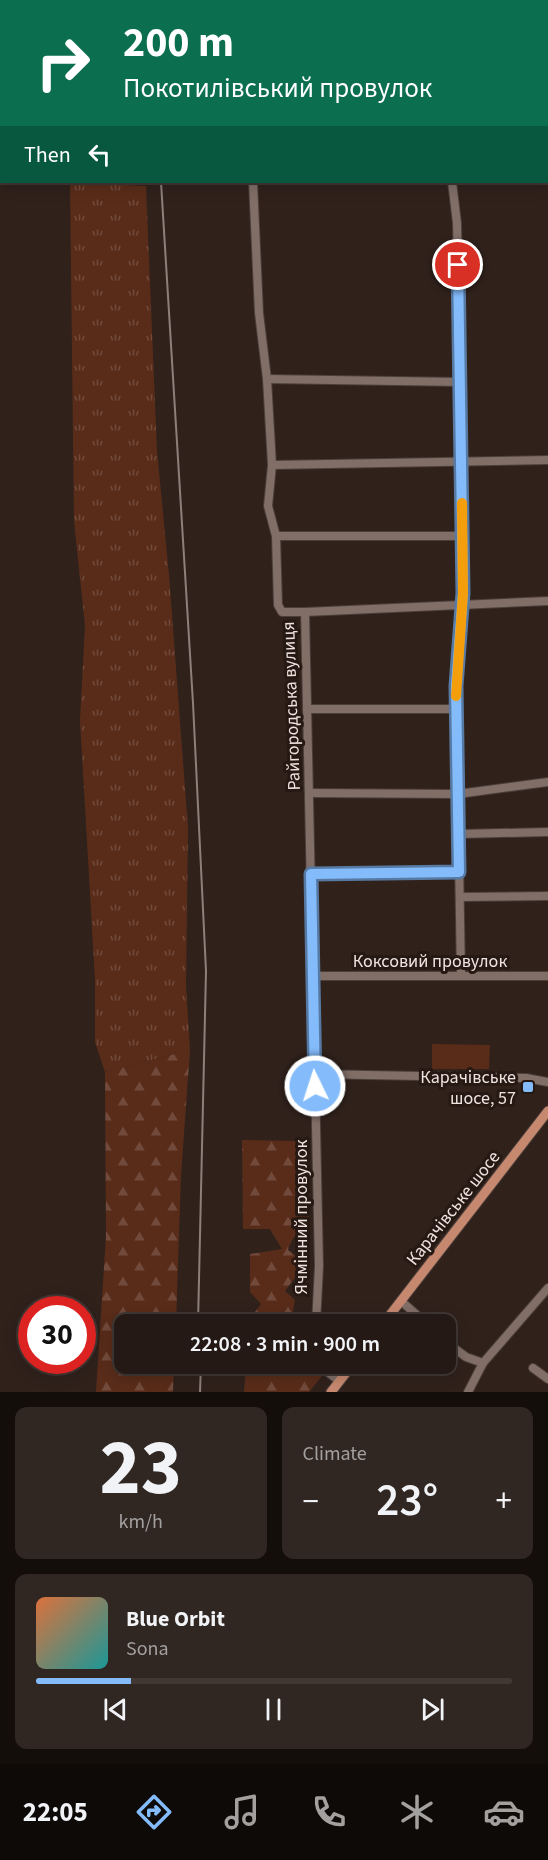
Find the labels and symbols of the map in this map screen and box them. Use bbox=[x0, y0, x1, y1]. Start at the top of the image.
pin bbox=[432, 239, 483, 290]
street label: Райгородська вулиця bbox=[276, 621, 307, 791]
street label: Коксовий провулок bbox=[353, 949, 507, 974]
position arrow bbox=[283, 1054, 347, 1118]
place label: Карачівське шосе, 57 bbox=[420, 1065, 516, 1111]
marker: Карачівське шосе, 57 bbox=[521, 1080, 535, 1094]
street label: Ячмінний провулок bbox=[289, 1139, 314, 1294]
street label: Карачівське шосе bbox=[401, 1146, 506, 1271]
speed limit sign: 30 bbox=[18, 1296, 96, 1374]

